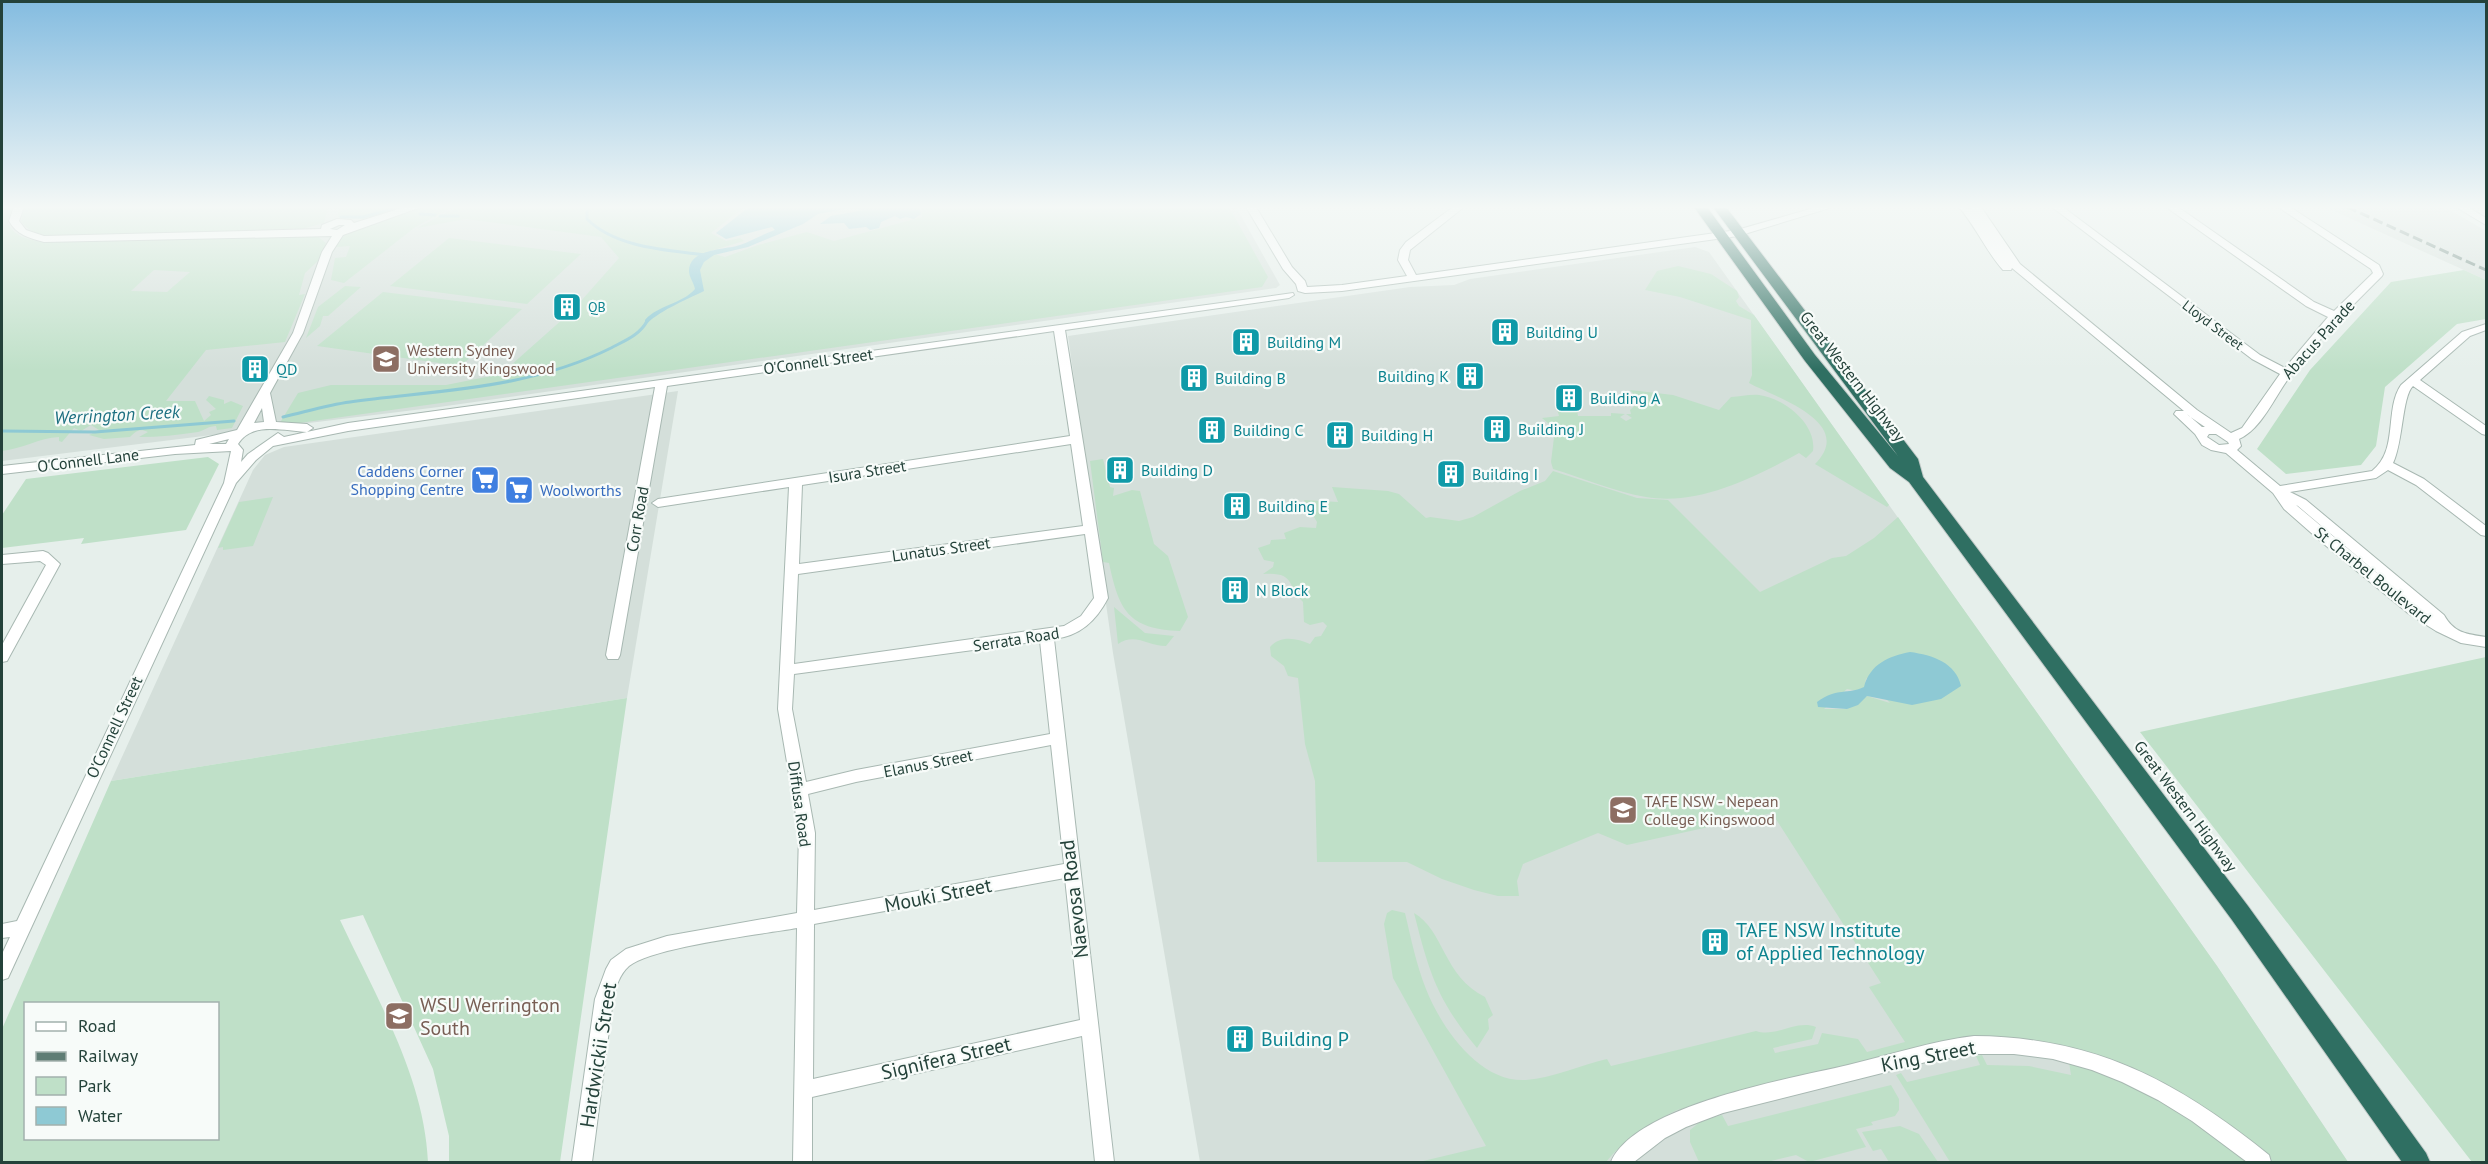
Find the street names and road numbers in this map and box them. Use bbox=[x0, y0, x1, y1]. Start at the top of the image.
street label: Abacus Parade bbox=[2277, 295, 2359, 383]
street label: Lloyd Street bbox=[2179, 296, 2247, 354]
street label: Great Western Highway bbox=[1796, 307, 1910, 445]
street label: O'Connell Street bbox=[762, 343, 875, 379]
street label: O'Connell Lane bbox=[36, 444, 140, 476]
street label: Isura Street bbox=[827, 455, 908, 487]
street label: Corr Road bbox=[621, 485, 653, 553]
street label: St Charbel Boulevard bbox=[2311, 522, 2435, 628]
street label: Lunatus Street bbox=[890, 532, 992, 566]
street label: Serrata Road bbox=[971, 622, 1061, 656]
street label: O'Connell Street bbox=[82, 672, 147, 781]
street label: Great Western Highway bbox=[2130, 736, 2242, 876]
street label: Elanus Street bbox=[882, 744, 975, 781]
street label: Diffusa Road bbox=[784, 760, 816, 848]
street label: Naevosa Road bbox=[1054, 838, 1094, 960]
street label: Mouki Street bbox=[882, 872, 994, 918]
street label: Hardwickii Street bbox=[574, 980, 622, 1129]
street label: Signifera Street bbox=[879, 1030, 1014, 1086]
street label: King Street bbox=[1879, 1034, 1978, 1078]

